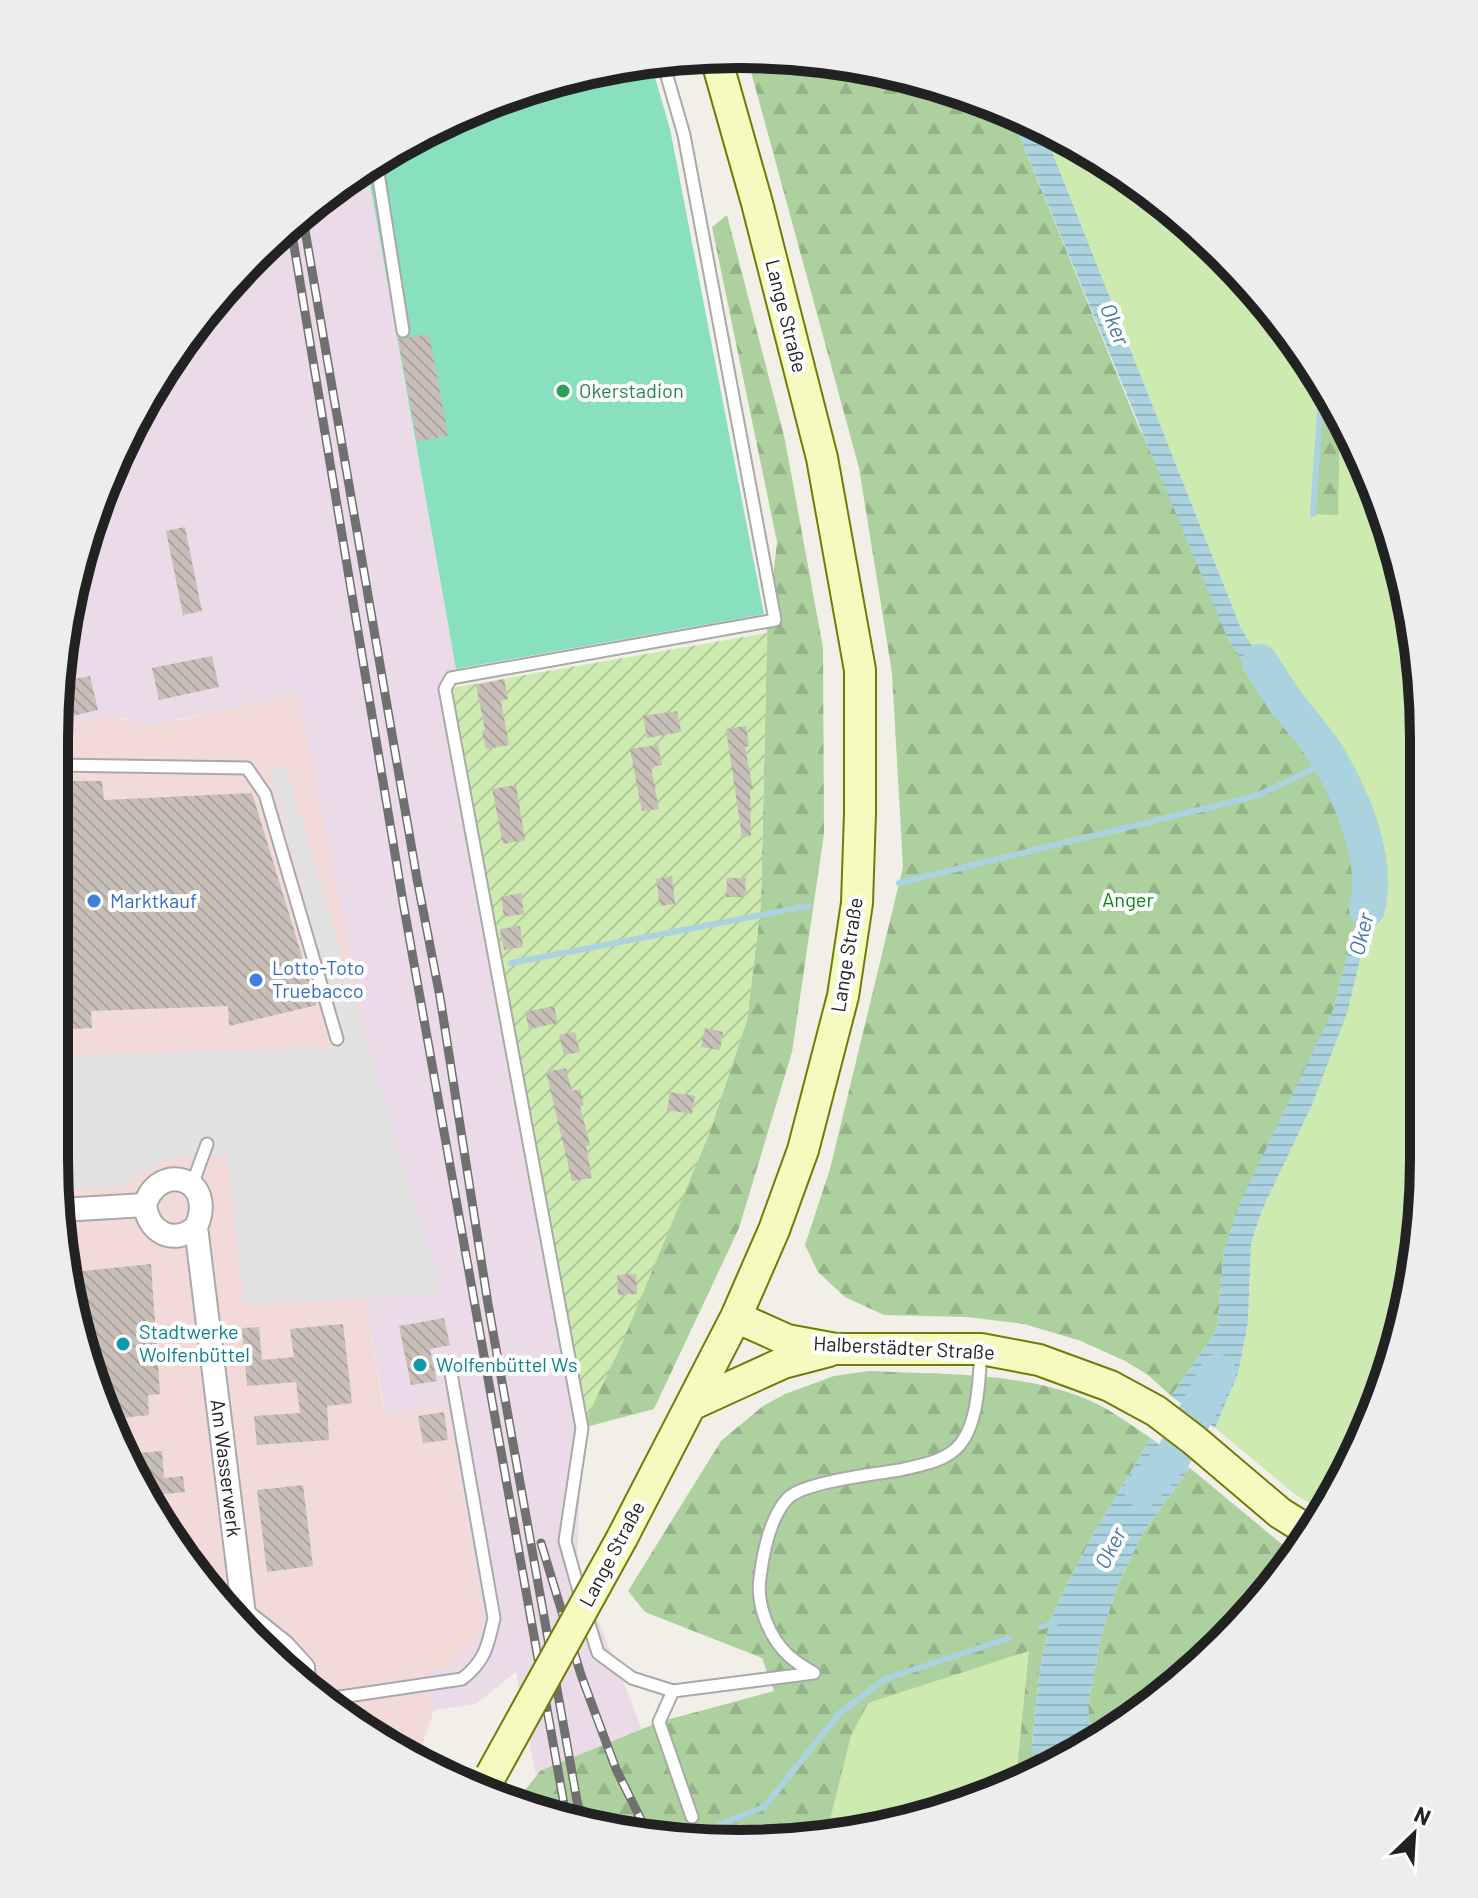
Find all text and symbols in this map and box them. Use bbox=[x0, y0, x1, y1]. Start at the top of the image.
street label: Lange Straße bbox=[761, 257, 813, 375]
water label: Oker bbox=[1096, 299, 1136, 349]
place label: Okerstadion bbox=[579, 378, 684, 402]
marker: Okerstadion bbox=[554, 382, 572, 400]
park label: Anger bbox=[1102, 887, 1154, 911]
place label: Marktkauf bbox=[110, 888, 197, 912]
marker: Marktkauf bbox=[85, 892, 103, 910]
street label: Lange Straße bbox=[825, 896, 867, 1014]
water label: Oker bbox=[1342, 909, 1378, 958]
place label: Lotto-Toto Truebacco bbox=[272, 955, 365, 1002]
marker: Lotto-Toto Truebacco bbox=[247, 971, 265, 989]
place label: Stadtwerke Wolfenbüttel bbox=[139, 1319, 250, 1366]
street label: Halberstädter Straße bbox=[813, 1330, 995, 1364]
marker: Stadtwerke Wolfenbüttel bbox=[114, 1335, 132, 1353]
place label: Wolfenbüttel Ws bbox=[436, 1352, 578, 1376]
marker: Wolfenbüttel Ws bbox=[411, 1356, 429, 1374]
street label: Am Wasserwerk bbox=[207, 1397, 247, 1538]
street label: Lange Straße bbox=[573, 1497, 649, 1610]
water label: Oker bbox=[1088, 1522, 1131, 1572]
north arrow bbox=[1374, 1794, 1454, 1874]
text: N bbox=[1411, 1800, 1435, 1830]

